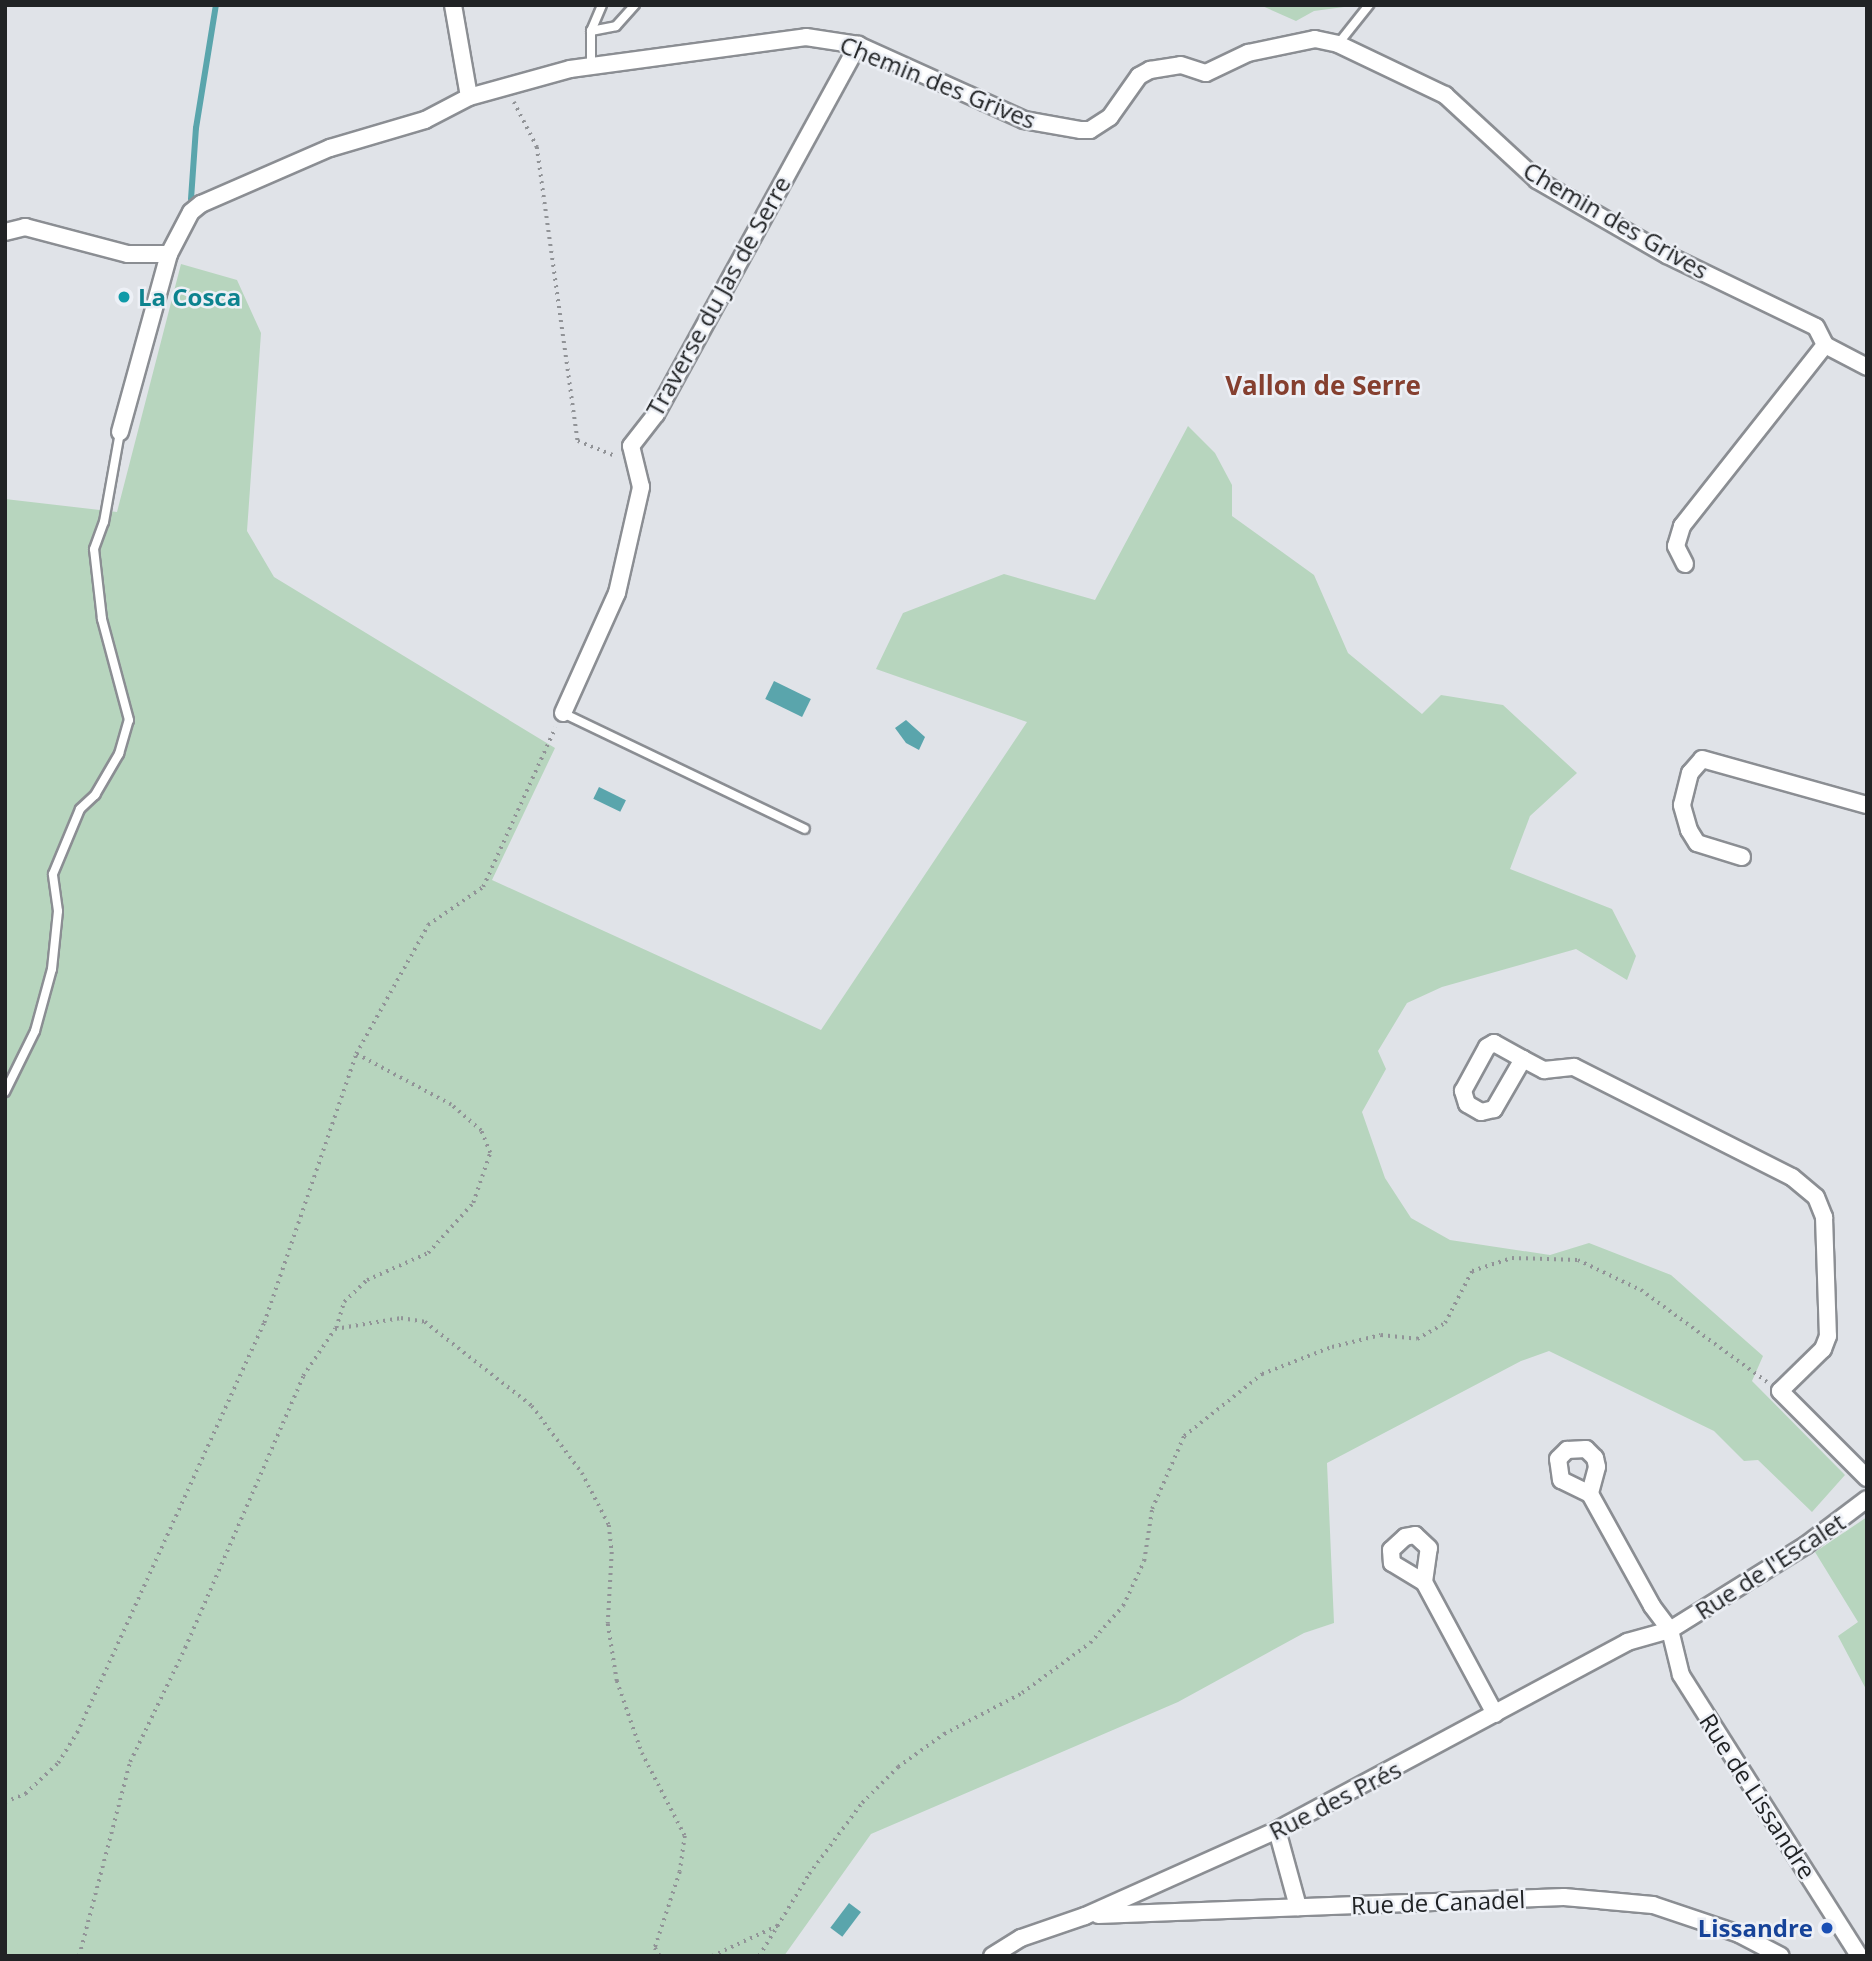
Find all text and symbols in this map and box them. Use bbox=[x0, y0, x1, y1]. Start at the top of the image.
street label: Chemin des Grives bbox=[836, 30, 1040, 134]
street label: Chemin des Grives bbox=[1518, 155, 1714, 285]
street label: Traverse du Jas de Serre bbox=[640, 171, 796, 421]
place label: La Cosca bbox=[138, 283, 241, 311]
marker: La Cosca bbox=[116, 289, 132, 305]
district label: Vallon de Serre bbox=[1225, 370, 1421, 402]
street label: Rue de l'Escalet bbox=[1690, 1507, 1850, 1625]
street label: Rue de Lissandre bbox=[1694, 1708, 1822, 1884]
street label: Rue des Prés bbox=[1264, 1754, 1406, 1846]
street label: Rue de Canadel bbox=[1350, 1885, 1526, 1919]
place label: Lissandre bbox=[1698, 1914, 1813, 1942]
marker: Lissandre bbox=[1819, 1920, 1835, 1936]

